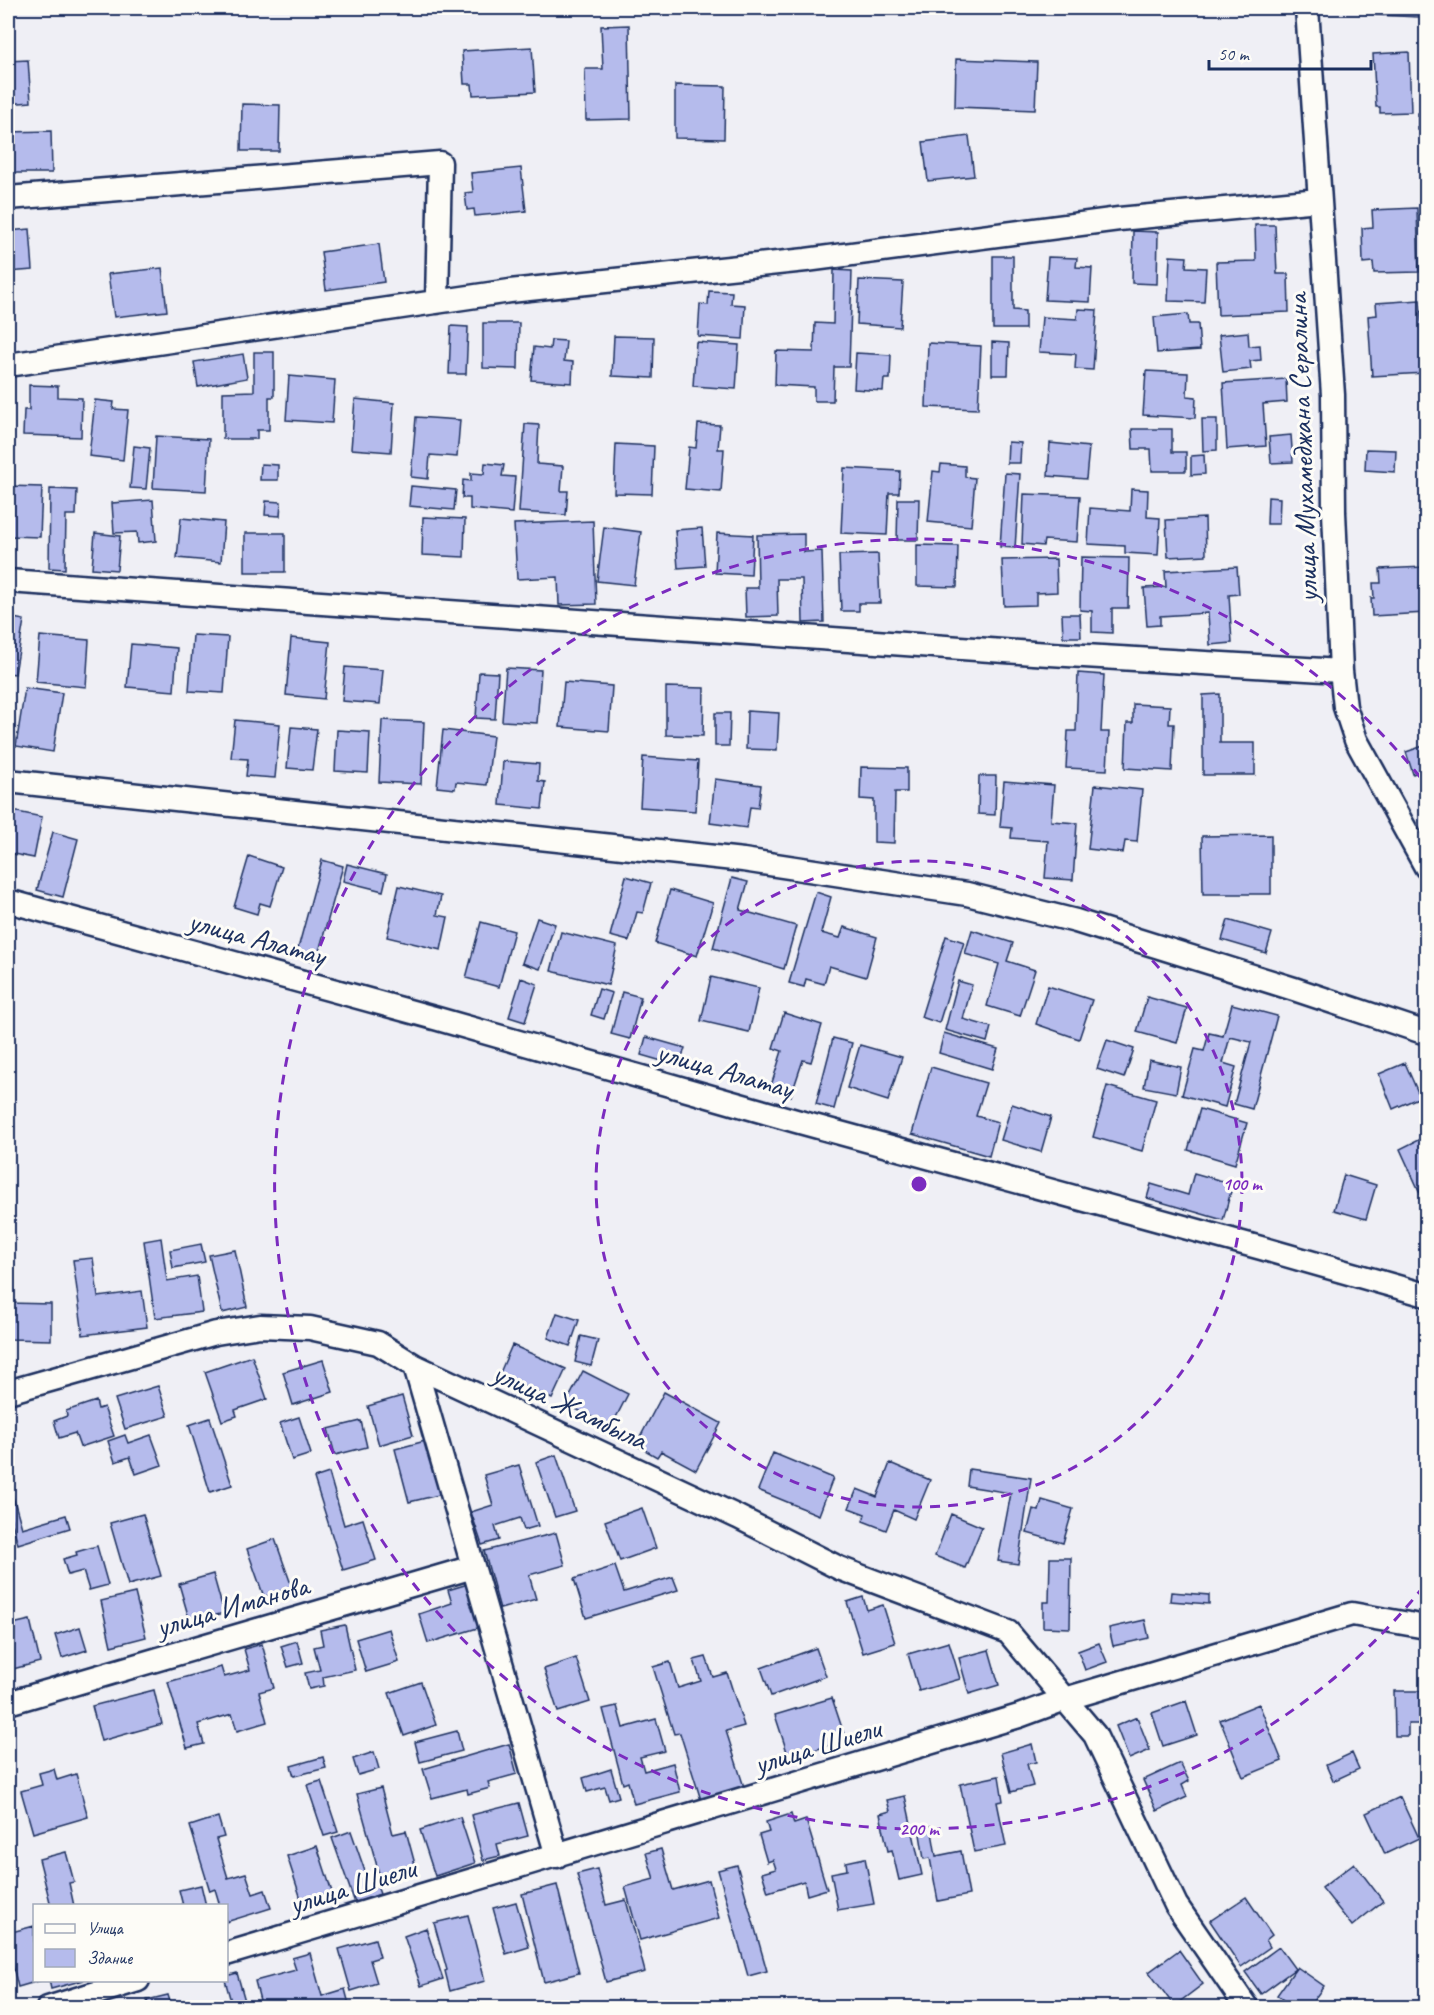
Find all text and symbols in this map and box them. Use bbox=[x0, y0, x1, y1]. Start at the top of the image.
scale bar bbox=[1209, 33, 1371, 71]
text: 50 m bbox=[1218, 43, 1251, 65]
street label: улица Мухамеджана Сералина bbox=[1278, 290, 1326, 605]
street label: улица Алатау bbox=[182, 901, 332, 975]
street label: улица Алатау bbox=[650, 1032, 800, 1108]
text: 100 m bbox=[1223, 1173, 1263, 1195]
centre of rings bbox=[909, 1174, 929, 1194]
street label: улица Жамбыла bbox=[485, 1353, 655, 1459]
street label: улица Иманова bbox=[150, 1565, 315, 1646]
street label: улица Шиели bbox=[747, 1708, 887, 1784]
text: 200 m bbox=[900, 1818, 940, 1840]
street label: улица Шиели bbox=[282, 1848, 422, 1924]
legend bbox=[33, 1904, 228, 1982]
text: Улица bbox=[87, 1917, 124, 1939]
text: Здание bbox=[87, 1947, 133, 1969]

